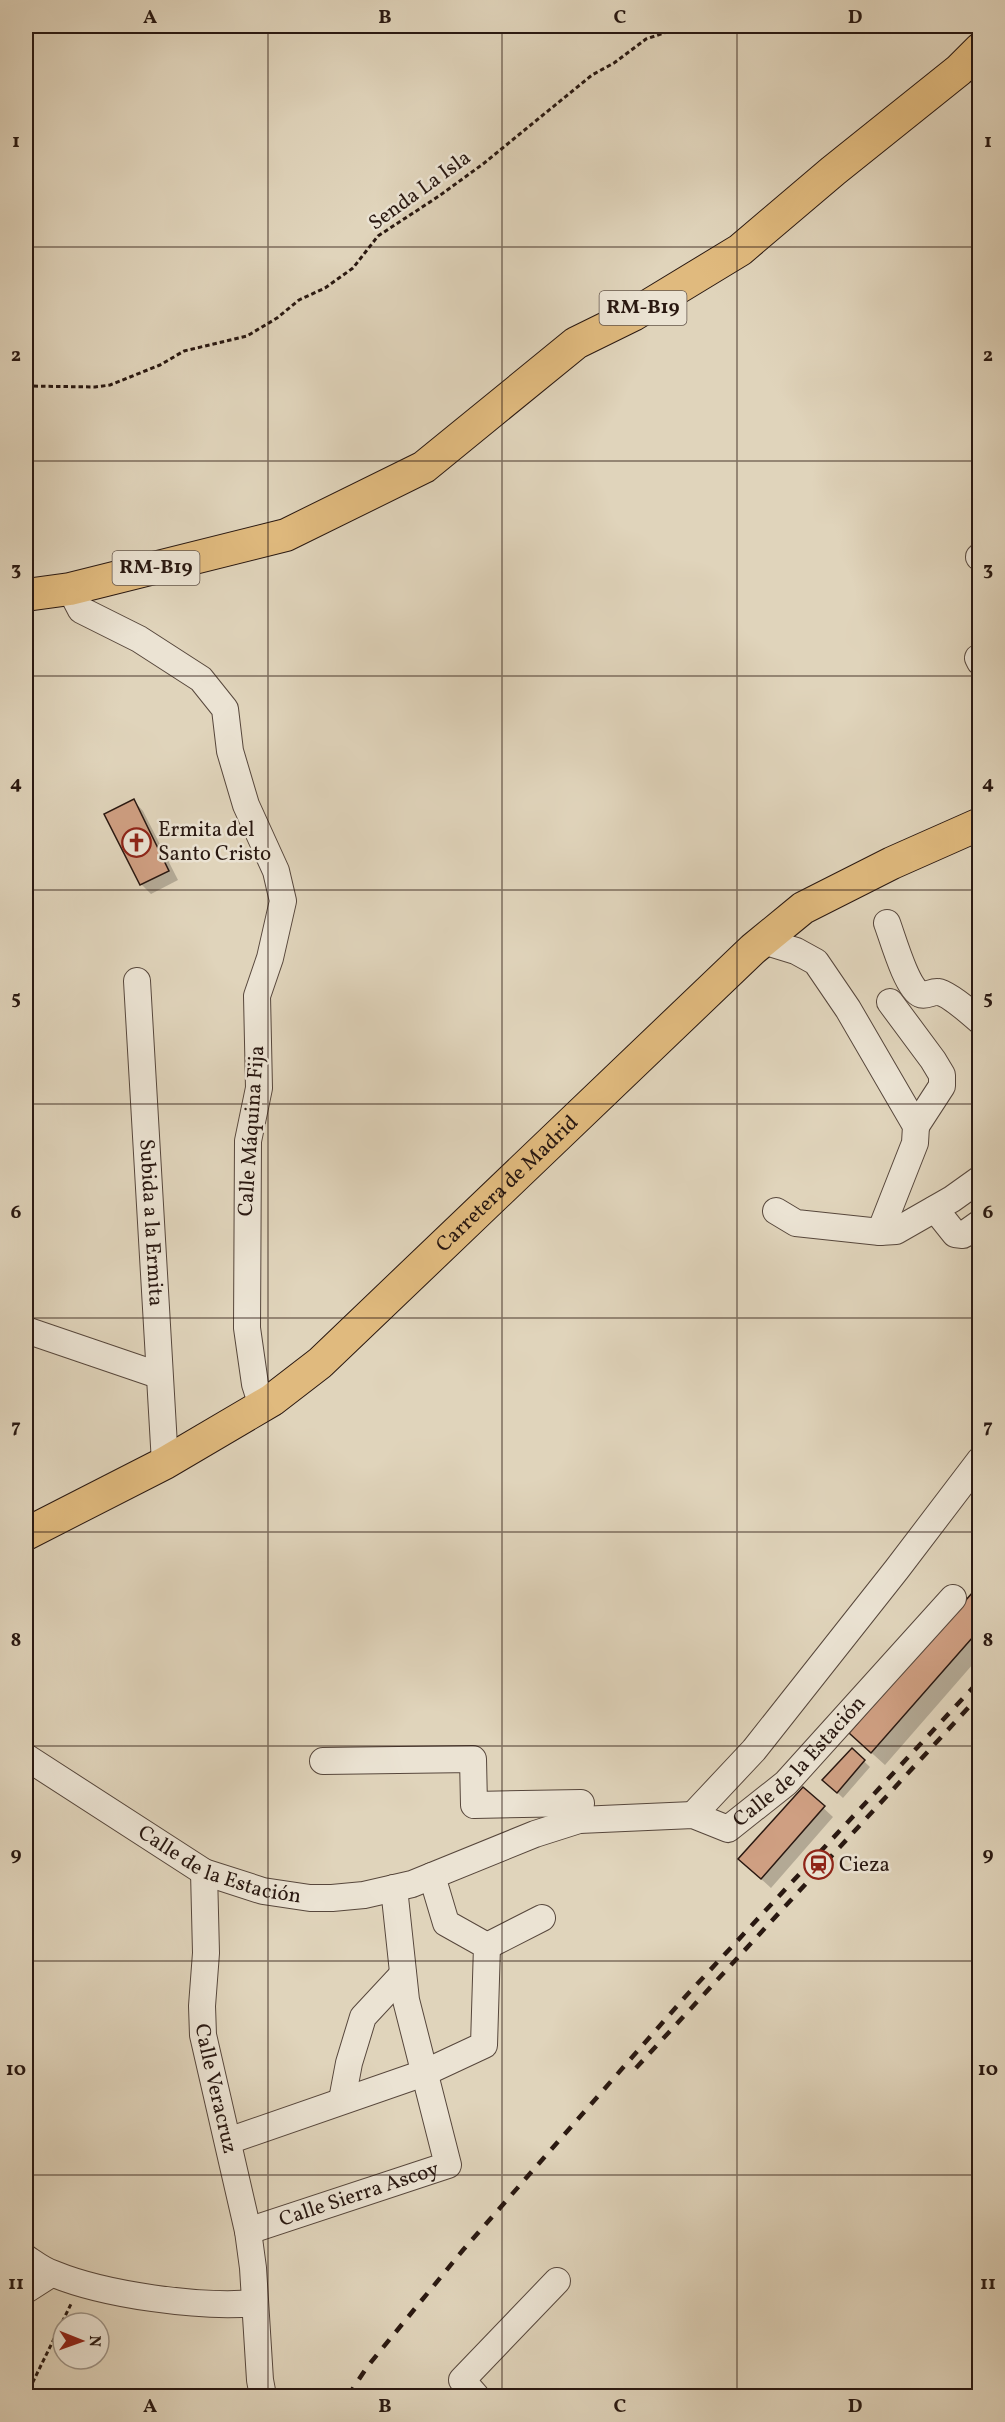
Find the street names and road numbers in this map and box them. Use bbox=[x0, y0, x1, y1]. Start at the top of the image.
street label: Senda La Isla bbox=[363, 144, 477, 238]
road number: RM-B19 bbox=[600, 291, 686, 325]
road number: RM-B19 bbox=[112, 551, 200, 585]
street label: Calle Máquina Fija bbox=[232, 1045, 272, 1217]
street label: Carretera de Madrid bbox=[430, 1109, 585, 1259]
street label: Subida a la Ermita bbox=[132, 1138, 170, 1307]
street label: Calle de la Estación bbox=[727, 1690, 872, 1834]
street label: Calle de la Estación bbox=[132, 1818, 303, 1911]
street label: Calle Veracruz bbox=[188, 2023, 244, 2156]
street label: Calle Sierra Ascoy bbox=[275, 2154, 443, 2234]

